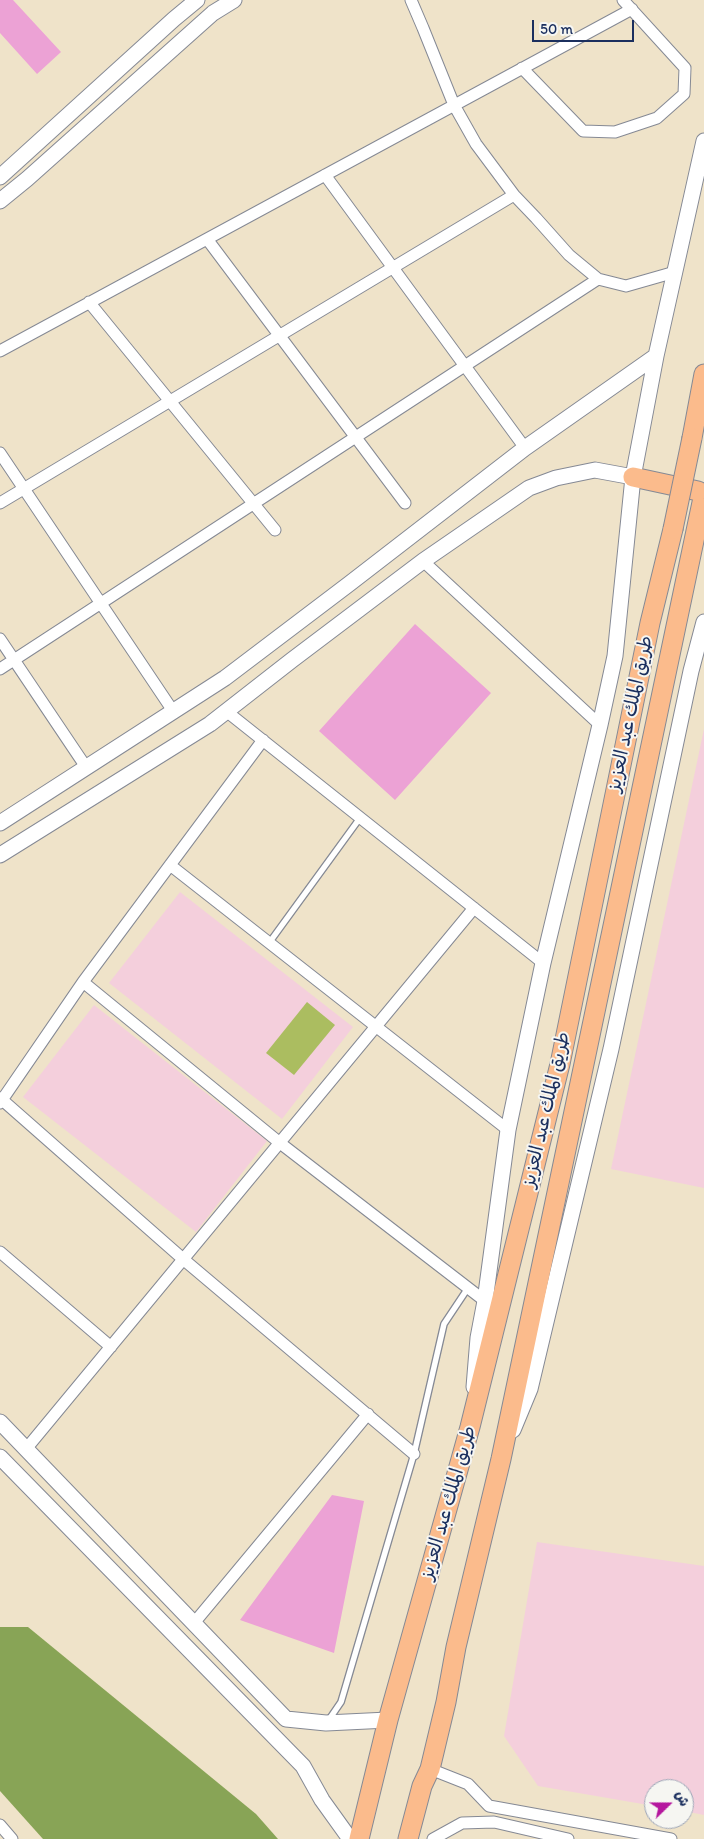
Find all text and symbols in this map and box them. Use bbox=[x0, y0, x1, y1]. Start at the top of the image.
scale bar bbox=[534, 10, 636, 42]
text: 50 m bbox=[540, 20, 573, 38]
street label: طريق الملك عبد العزيز bbox=[603, 634, 659, 794]
street label: طريق الملك عبد العزيز bbox=[518, 1030, 576, 1190]
street label: طريق الملك عبد العزيز bbox=[416, 1423, 482, 1583]
north arrow bbox=[644, 1779, 694, 1829]
text: ش bbox=[672, 1788, 693, 1809]

